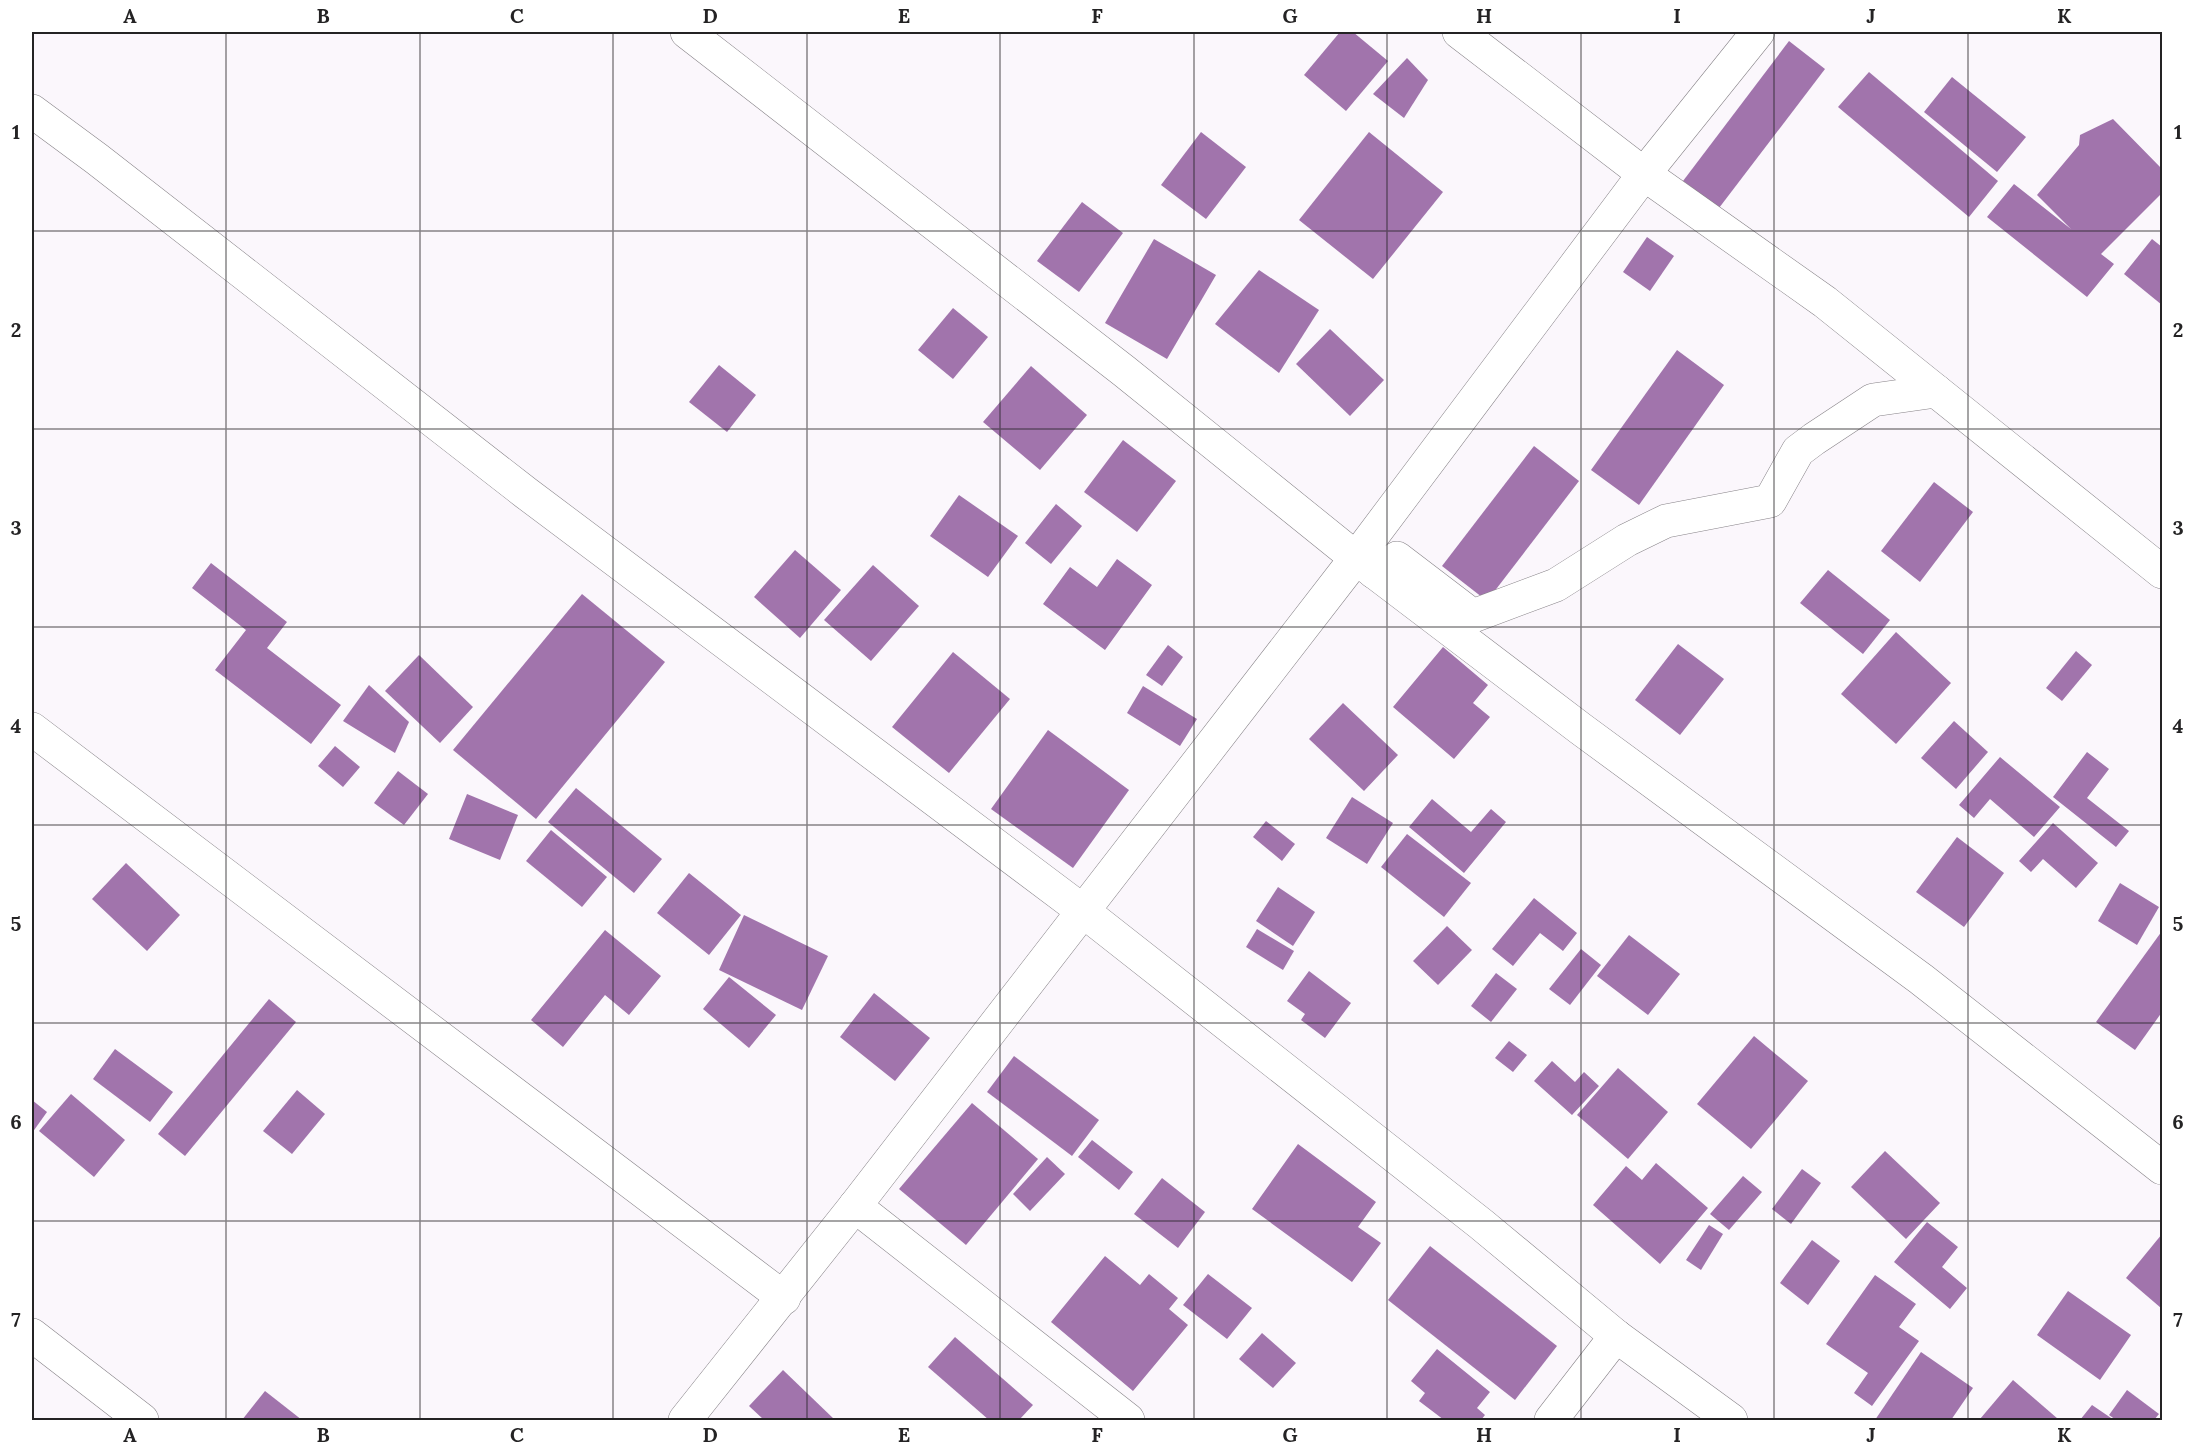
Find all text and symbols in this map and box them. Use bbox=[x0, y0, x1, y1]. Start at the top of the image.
text: A bbox=[123, 3, 137, 28]
text: B bbox=[316, 3, 330, 28]
text: C bbox=[510, 3, 524, 28]
text: D bbox=[702, 3, 718, 28]
text: E bbox=[898, 3, 910, 28]
text: F bbox=[1091, 3, 1103, 28]
text: G bbox=[1282, 3, 1298, 28]
text: H bbox=[1476, 3, 1492, 28]
text: I bbox=[1673, 3, 1681, 28]
text: J bbox=[1866, 3, 1876, 28]
text: K bbox=[2057, 3, 2072, 28]
text: 1 bbox=[12, 119, 20, 144]
text: 1 bbox=[2174, 119, 2182, 144]
text: 2 bbox=[11, 317, 21, 342]
text: 2 bbox=[2173, 317, 2183, 342]
text: 3 bbox=[10, 515, 22, 540]
text: 3 bbox=[2172, 515, 2184, 540]
text: 4 bbox=[11, 713, 22, 738]
text: 4 bbox=[2173, 713, 2184, 738]
text: 5 bbox=[11, 911, 22, 936]
text: 5 bbox=[2173, 911, 2184, 936]
text: 6 bbox=[10, 1109, 22, 1134]
text: 6 bbox=[2172, 1109, 2184, 1134]
text: 7 bbox=[11, 1307, 21, 1332]
text: 7 bbox=[2173, 1307, 2183, 1332]
text: A bbox=[123, 1422, 137, 1447]
text: B bbox=[316, 1422, 330, 1447]
text: C bbox=[510, 1422, 524, 1447]
text: D bbox=[702, 1422, 718, 1447]
text: E bbox=[898, 1422, 910, 1447]
text: F bbox=[1091, 1422, 1103, 1447]
text: G bbox=[1282, 1422, 1298, 1447]
text: H bbox=[1476, 1422, 1492, 1447]
text: I bbox=[1673, 1422, 1681, 1447]
text: J bbox=[1866, 1422, 1876, 1447]
text: K bbox=[2057, 1422, 2072, 1447]

